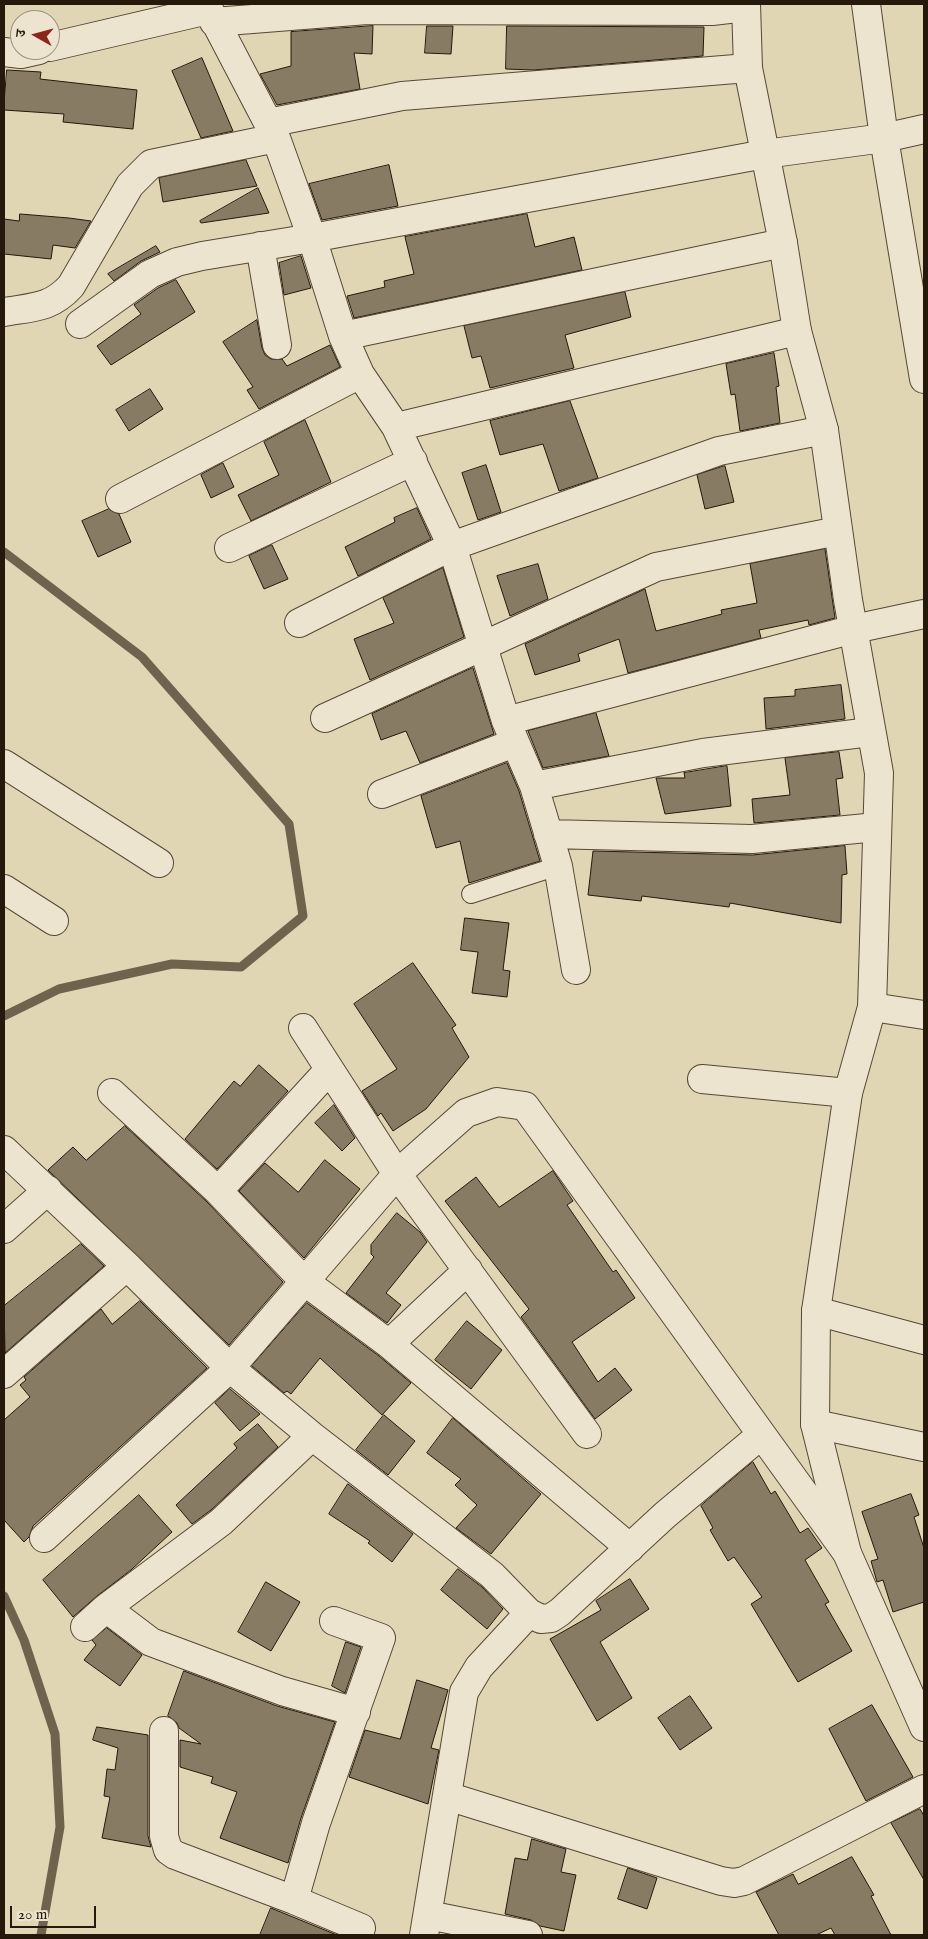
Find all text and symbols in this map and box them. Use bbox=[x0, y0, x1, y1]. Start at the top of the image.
north arrow bbox=[10, 10, 60, 60]
text: उ bbox=[12, 29, 30, 38]
scale bar bbox=[12, 1896, 99, 1928]
text: 20 m bbox=[18, 1905, 47, 1924]

